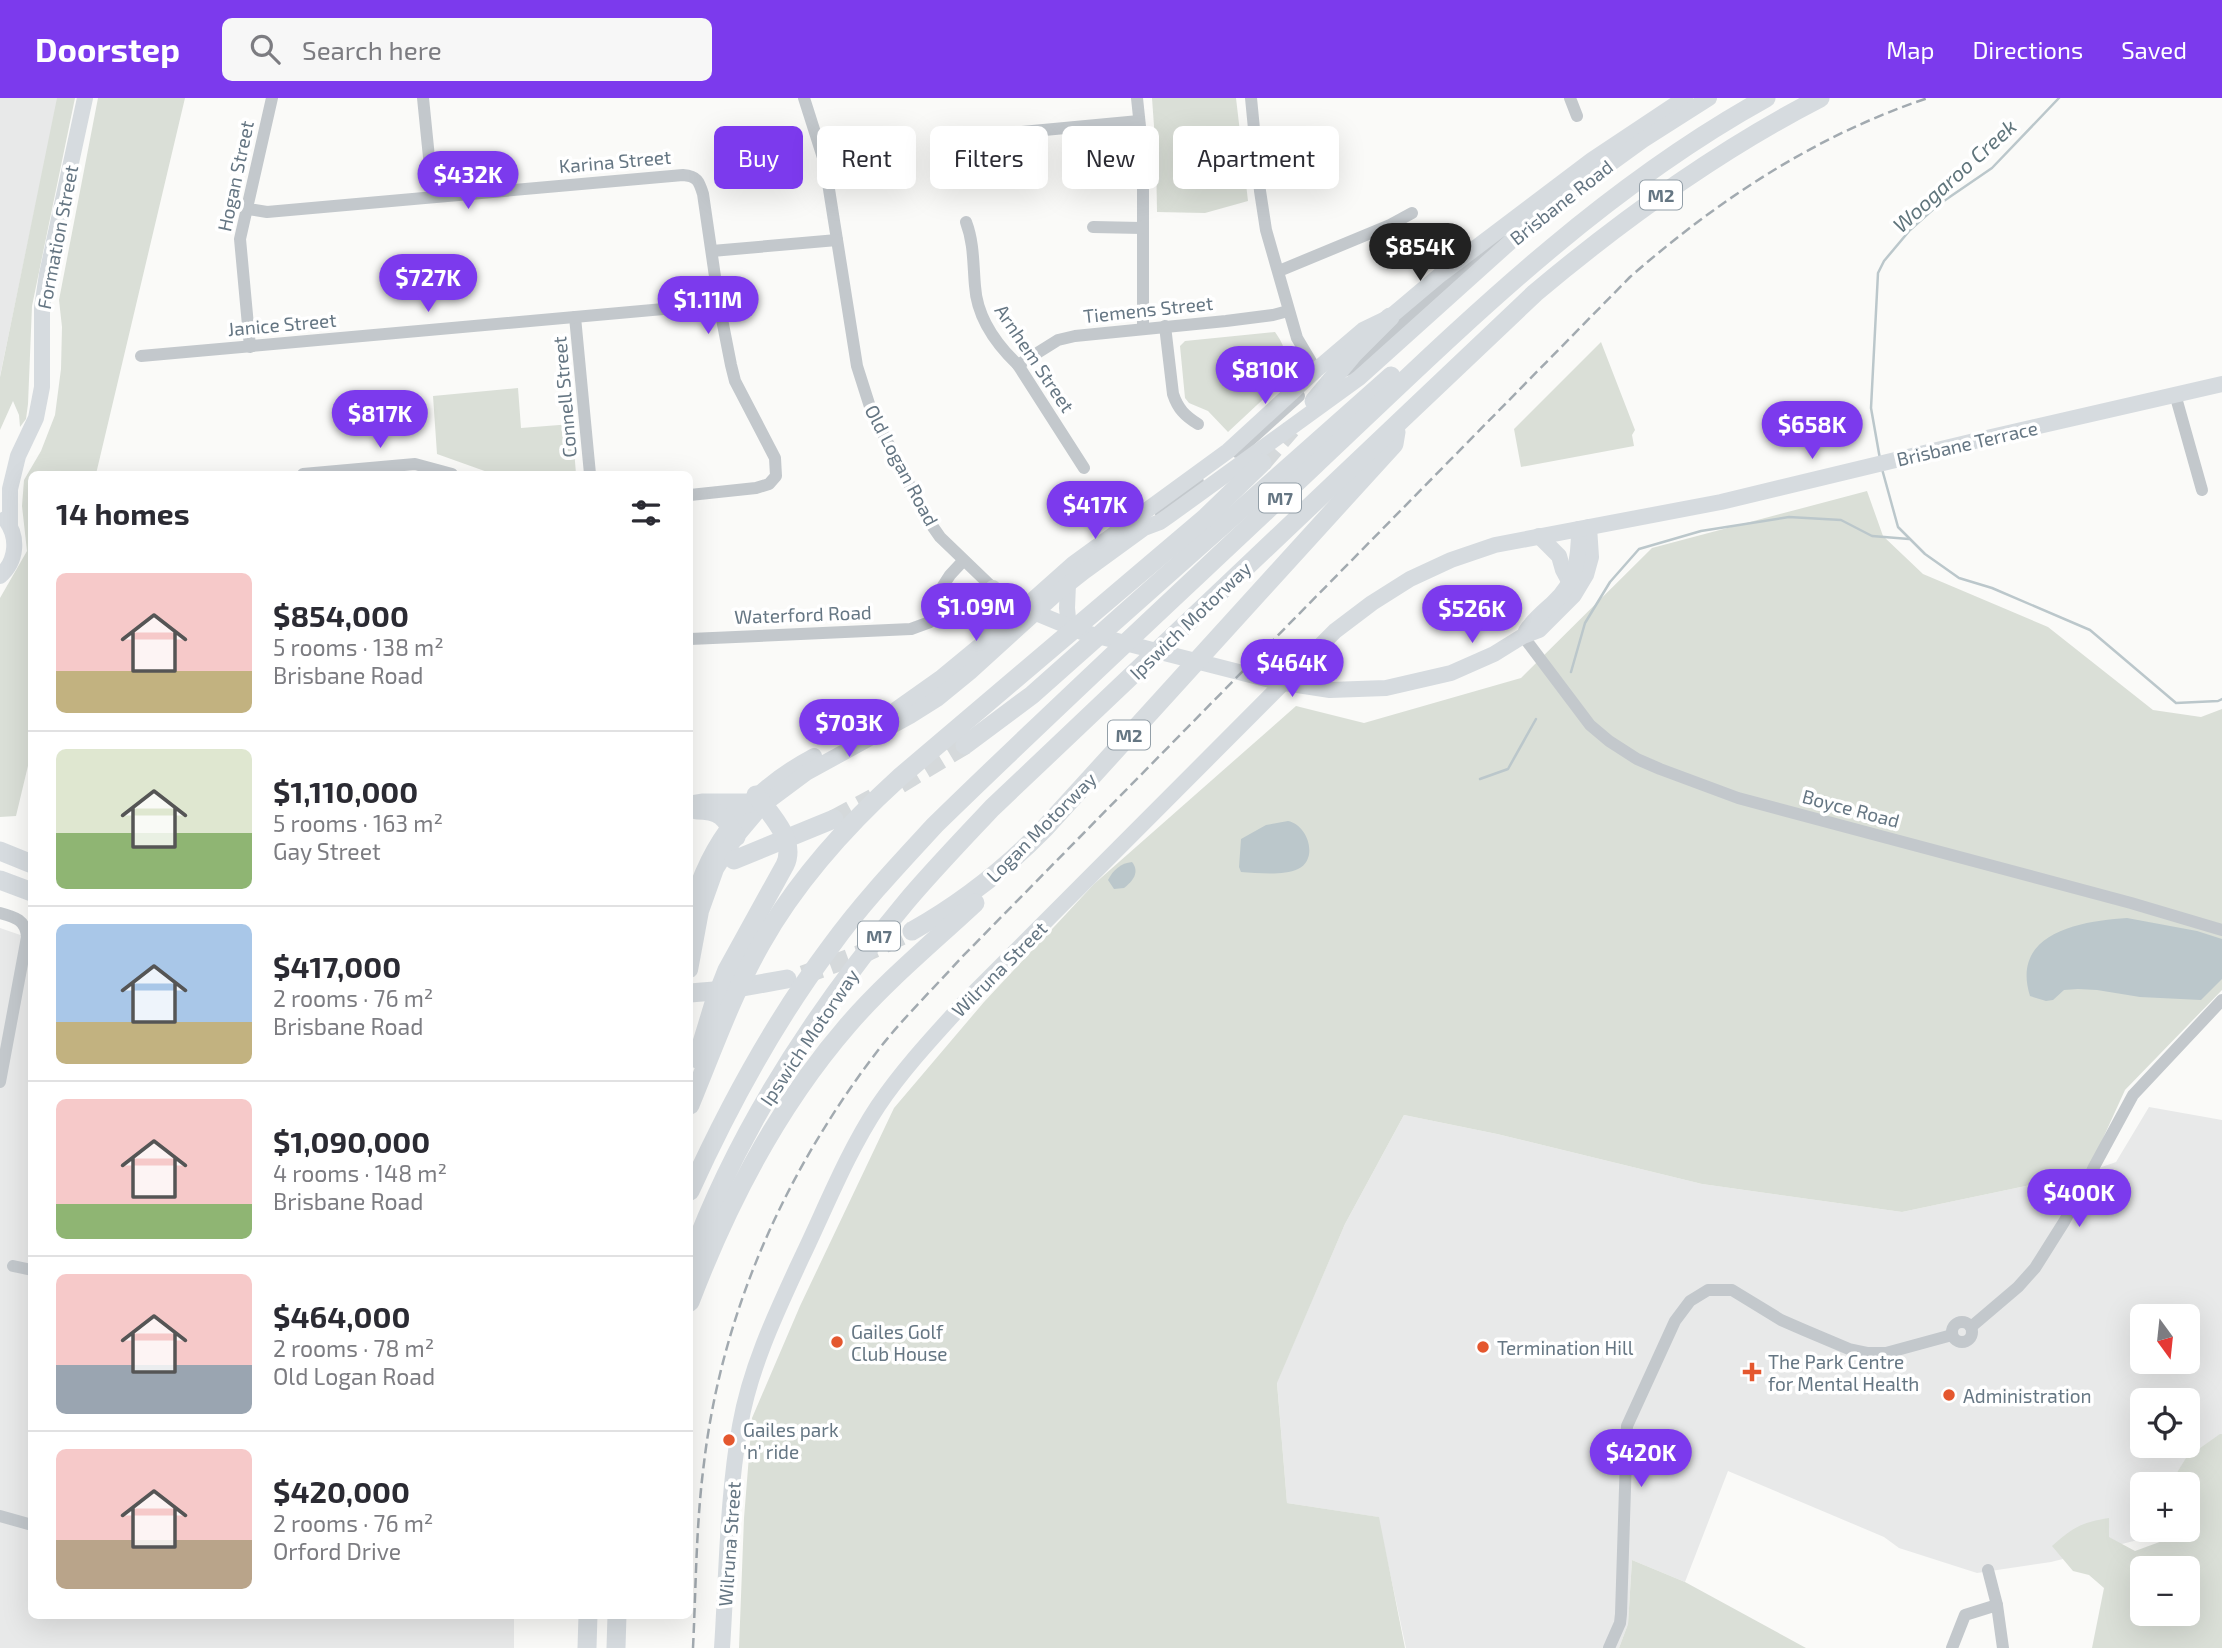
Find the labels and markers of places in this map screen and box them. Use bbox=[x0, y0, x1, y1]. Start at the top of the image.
pin: $432K bbox=[419, 152, 517, 211]
pin: $854K bbox=[1371, 223, 1469, 283]
pin: $727K bbox=[379, 254, 477, 314]
pin: $1.11M bbox=[651, 276, 765, 336]
pin: $810K bbox=[1216, 346, 1314, 406]
pin: $817K bbox=[331, 390, 429, 450]
pin: $658K bbox=[1763, 402, 1861, 461]
pin: $417K bbox=[1046, 482, 1144, 541]
pin: $1.09M bbox=[919, 584, 1033, 643]
pin: $526K bbox=[1423, 586, 1521, 645]
pin: $464K bbox=[1243, 640, 1341, 699]
pin: $703K bbox=[800, 700, 898, 759]
pin: $400K bbox=[2030, 1170, 2128, 1229]
place label: Gailes Golf Club House bbox=[851, 1320, 948, 1365]
marker: Gailes Golf Club House bbox=[829, 1334, 845, 1350]
place label: Termination Hill bbox=[1497, 1336, 1634, 1359]
marker: Termination Hill bbox=[1475, 1339, 1491, 1355]
place label: The Park Centre for Mental Health bbox=[1768, 1350, 1919, 1395]
marker: The Park Centre for Mental Health bbox=[1742, 1362, 1762, 1382]
place label: Administration bbox=[1963, 1384, 2092, 1407]
marker: Administration bbox=[1941, 1387, 1957, 1403]
place label: Gailes park 'n' ride bbox=[743, 1418, 839, 1463]
pin: $420K bbox=[1592, 1430, 1690, 1489]
marker: Gailes park 'n' ride bbox=[721, 1432, 737, 1448]

